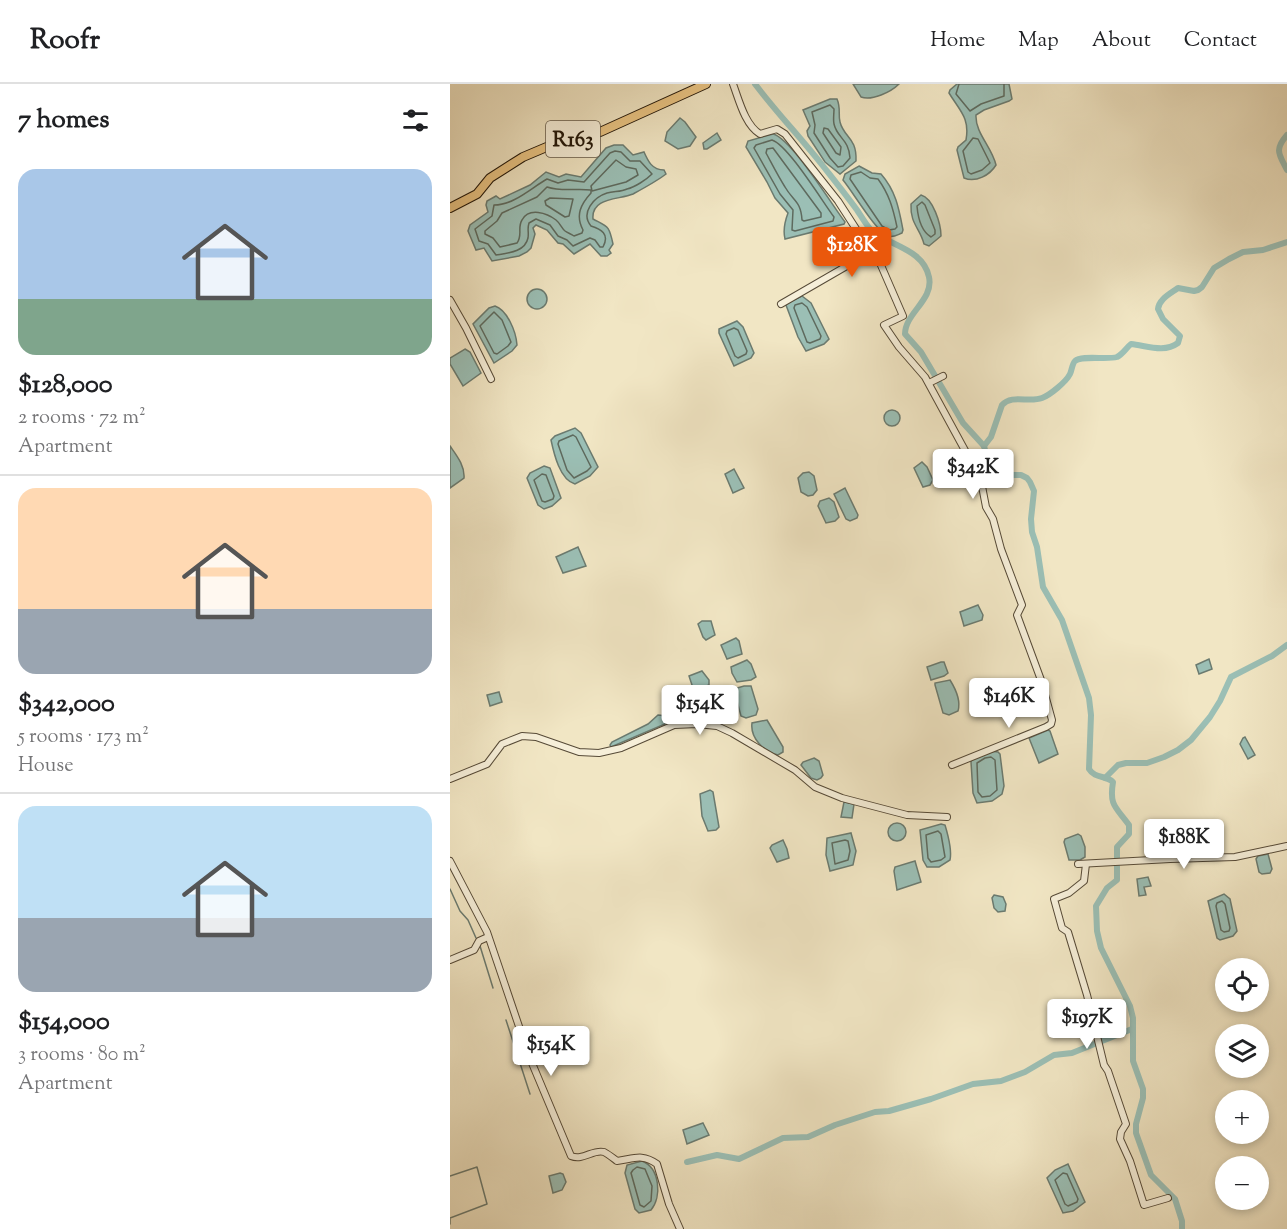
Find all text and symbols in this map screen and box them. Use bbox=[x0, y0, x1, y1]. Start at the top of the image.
text: Roofr bbox=[30, 21, 100, 61]
text: Home bbox=[930, 26, 985, 56]
text: Map bbox=[1018, 26, 1059, 56]
text: About bbox=[1092, 26, 1151, 56]
text: Contact bbox=[1184, 26, 1257, 56]
text: 7 homes bbox=[18, 102, 109, 139]
icon: filters bbox=[399, 104, 432, 137]
road number: R163 bbox=[546, 121, 600, 157]
icon: home bbox=[171, 208, 279, 316]
pin: $128K bbox=[810, 227, 894, 278]
text: $128K bbox=[826, 232, 878, 261]
text: $128,000 bbox=[18, 367, 113, 404]
text: 2 rooms · 72 m² bbox=[18, 404, 146, 433]
text: Apartment bbox=[18, 433, 113, 462]
pin: $342K bbox=[931, 449, 1015, 500]
text: $342K bbox=[947, 454, 999, 483]
icon: home bbox=[171, 527, 279, 635]
pin: $146K bbox=[967, 678, 1051, 729]
text: $146K bbox=[983, 683, 1035, 712]
pin: $154K bbox=[658, 685, 742, 736]
text: $342,000 bbox=[18, 686, 115, 723]
text: $154K bbox=[676, 690, 724, 719]
text: 5 rooms · 173 m² bbox=[18, 723, 149, 752]
text: House bbox=[18, 752, 73, 781]
pin: $188K bbox=[1142, 819, 1226, 870]
text: $188K bbox=[1158, 824, 1210, 853]
icon: home bbox=[171, 845, 279, 953]
map controls bbox=[1215, 958, 1269, 1210]
button: locate bbox=[1215, 958, 1269, 1012]
pin: $197K bbox=[1045, 999, 1129, 1050]
text: $154,000 bbox=[18, 1004, 110, 1041]
text: $197K bbox=[1061, 1004, 1113, 1033]
button: layers bbox=[1215, 1024, 1269, 1078]
pin: $154K bbox=[509, 1026, 593, 1077]
text: $154K bbox=[527, 1031, 575, 1060]
text: 3 rooms · 80 m² bbox=[18, 1041, 146, 1070]
text: Apartment bbox=[18, 1070, 113, 1099]
button: + bbox=[1215, 1090, 1269, 1144]
button: − bbox=[1215, 1156, 1269, 1210]

